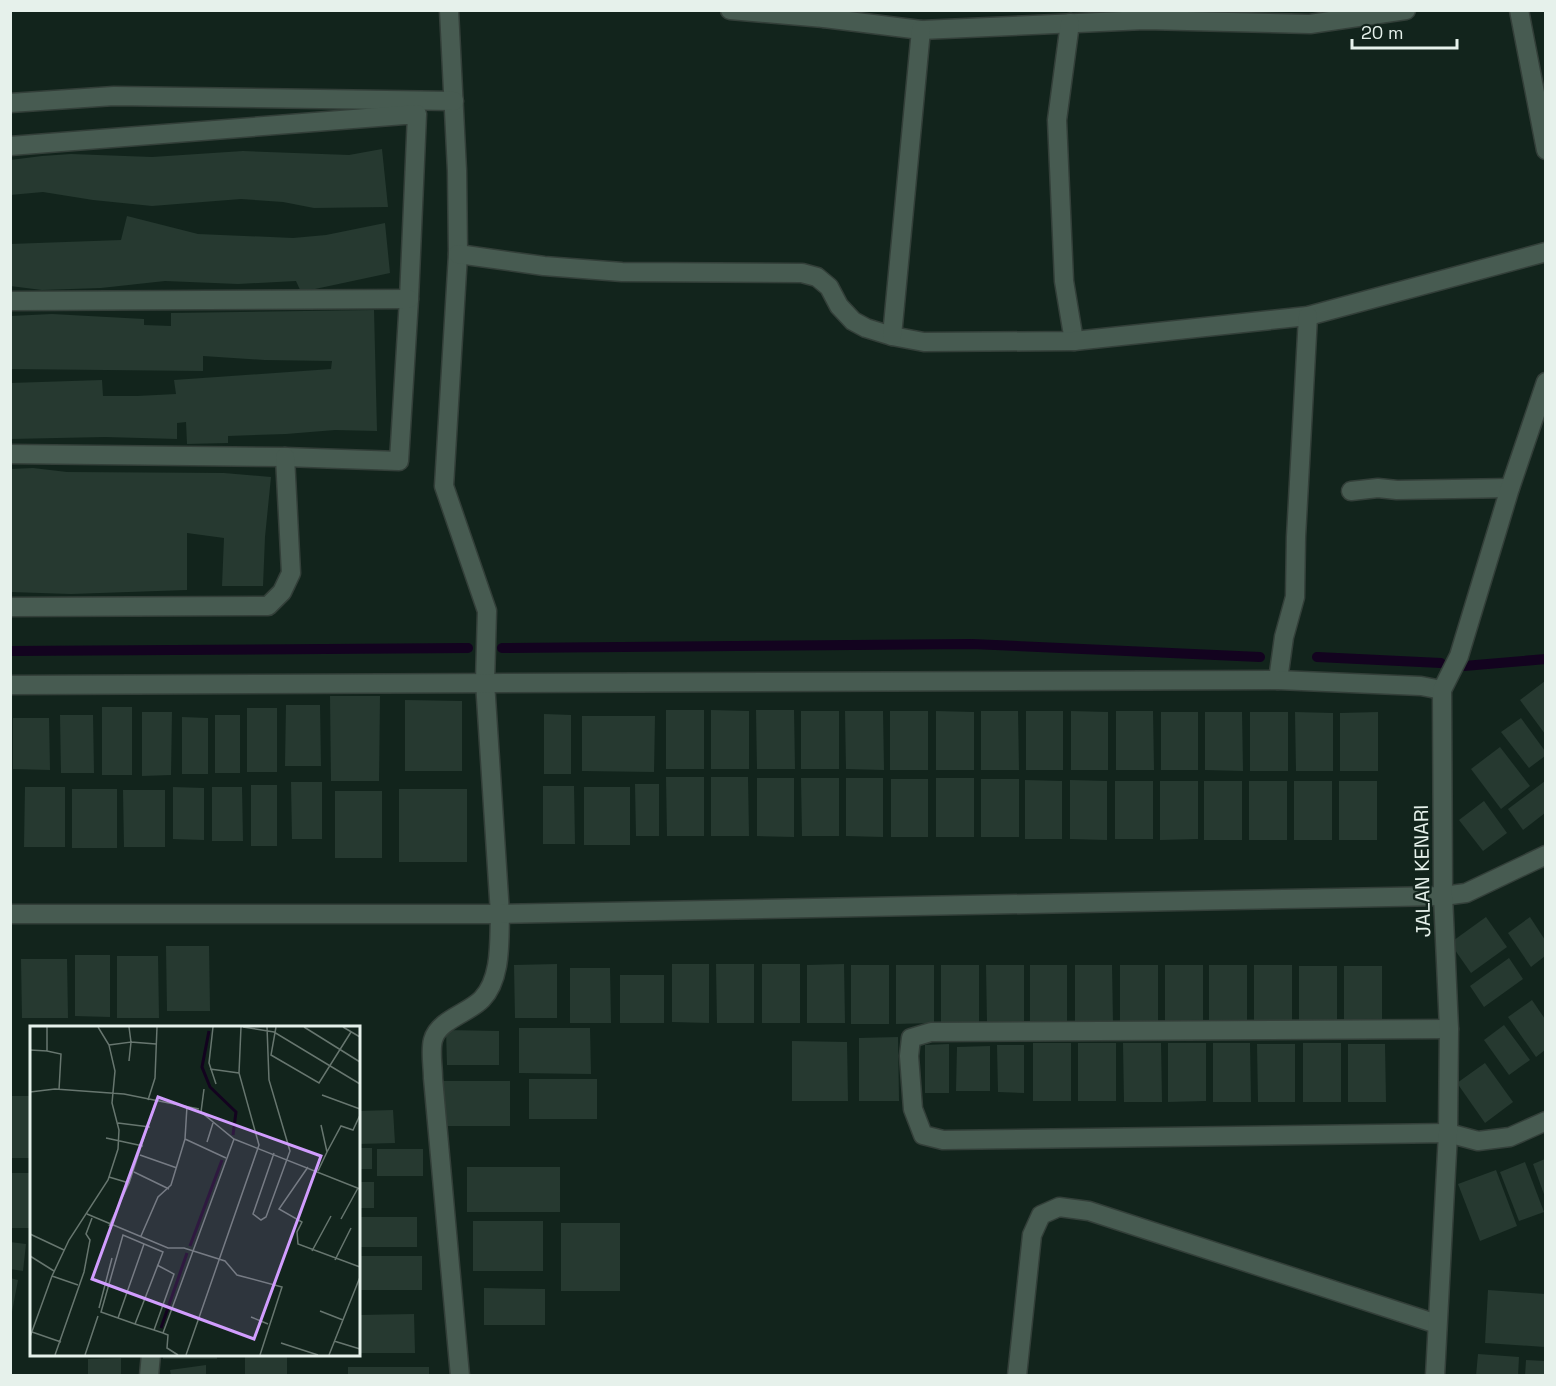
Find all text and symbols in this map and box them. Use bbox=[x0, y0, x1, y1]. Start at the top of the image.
scale bar bbox=[1352, 12, 1457, 50]
text: 20 m bbox=[1361, 21, 1404, 44]
street label: JALAN KENARI bbox=[1408, 804, 1436, 938]
inset map bbox=[30, 1026, 360, 1356]

